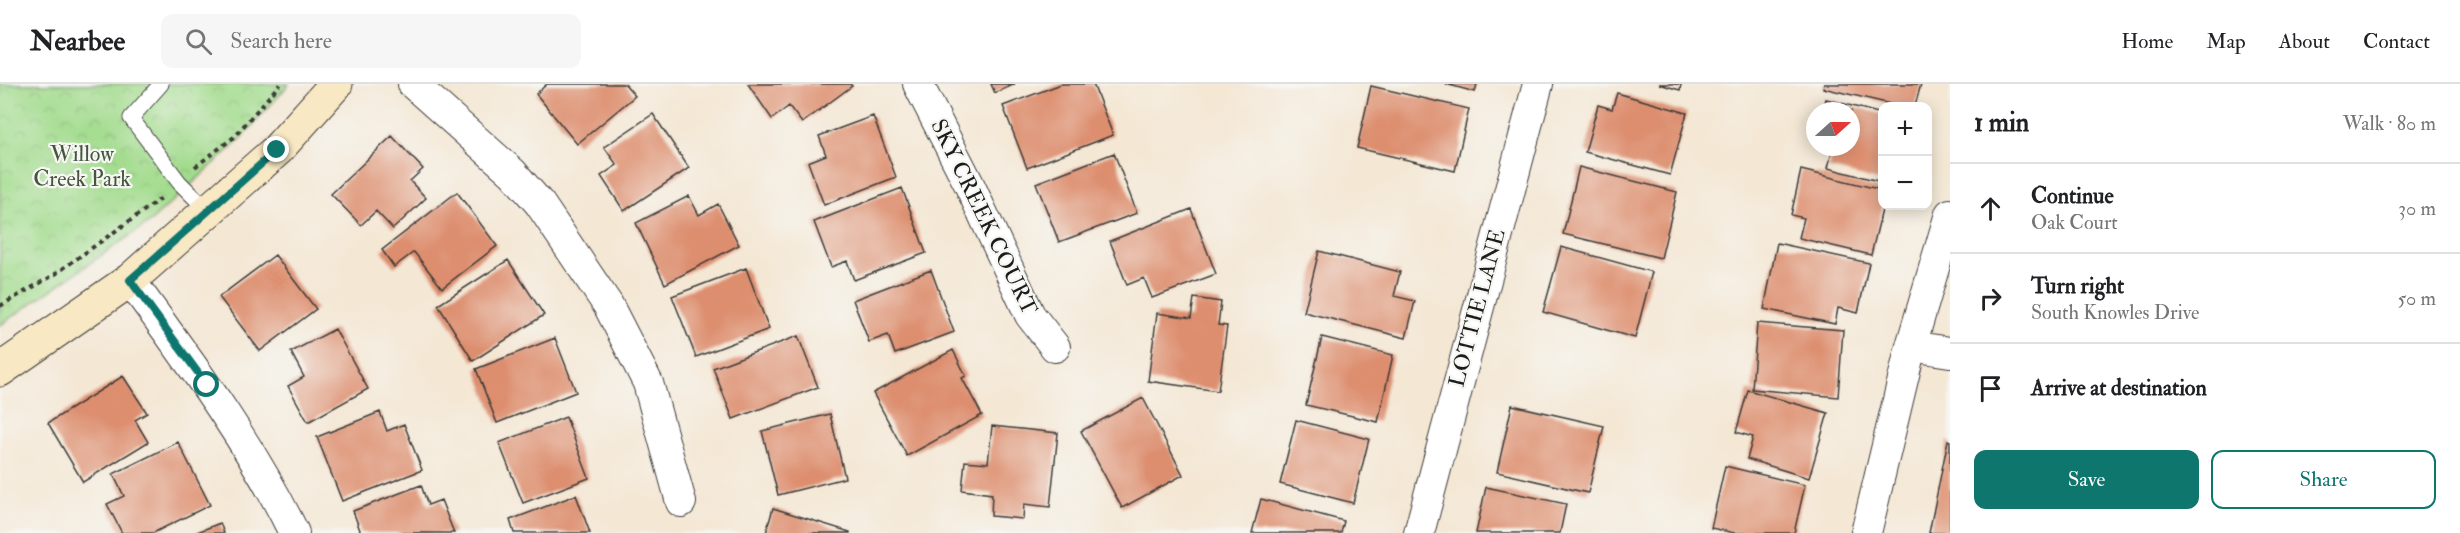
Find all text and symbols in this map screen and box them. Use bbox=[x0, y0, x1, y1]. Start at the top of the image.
search box bbox=[161, 14, 581, 68]
text: Nearbee bbox=[30, 24, 125, 59]
icon: search bbox=[182, 25, 215, 58]
text: Search here bbox=[230, 27, 332, 55]
text: Home bbox=[2121, 28, 2173, 55]
text: Map bbox=[2206, 28, 2246, 55]
text: About bbox=[2279, 28, 2330, 55]
text: Contact bbox=[2363, 28, 2430, 55]
north arrow bbox=[1806, 102, 1860, 156]
map controls bbox=[1878, 102, 1932, 210]
button: + bbox=[1878, 102, 1932, 156]
text: 1 min bbox=[1974, 107, 2029, 139]
text: Walk · 80 m bbox=[2343, 111, 2436, 136]
street label: SKY CREEK COURT bbox=[924, 114, 1044, 320]
route end bbox=[263, 136, 289, 162]
park label: Willow Creek Park bbox=[33, 140, 131, 193]
button: − bbox=[1878, 156, 1932, 210]
text: Continue bbox=[2031, 182, 2114, 210]
icon: ahead bbox=[1974, 192, 2007, 225]
text: 30 m bbox=[2398, 196, 2436, 221]
text: Oak Court bbox=[2031, 210, 2118, 235]
street label: LOTTIE LANE bbox=[1442, 226, 1512, 390]
text: Turn right bbox=[2031, 272, 2124, 300]
icon: right bbox=[1974, 282, 2007, 315]
text: 50 m bbox=[2397, 286, 2436, 311]
text: South Knowles Drive bbox=[2031, 300, 2199, 325]
route start bbox=[193, 371, 219, 397]
icon: arrive bbox=[1974, 372, 2007, 405]
text: Arrive at destination bbox=[2031, 374, 2207, 402]
button: Save bbox=[1974, 450, 2199, 509]
button: Share bbox=[2211, 450, 2436, 509]

